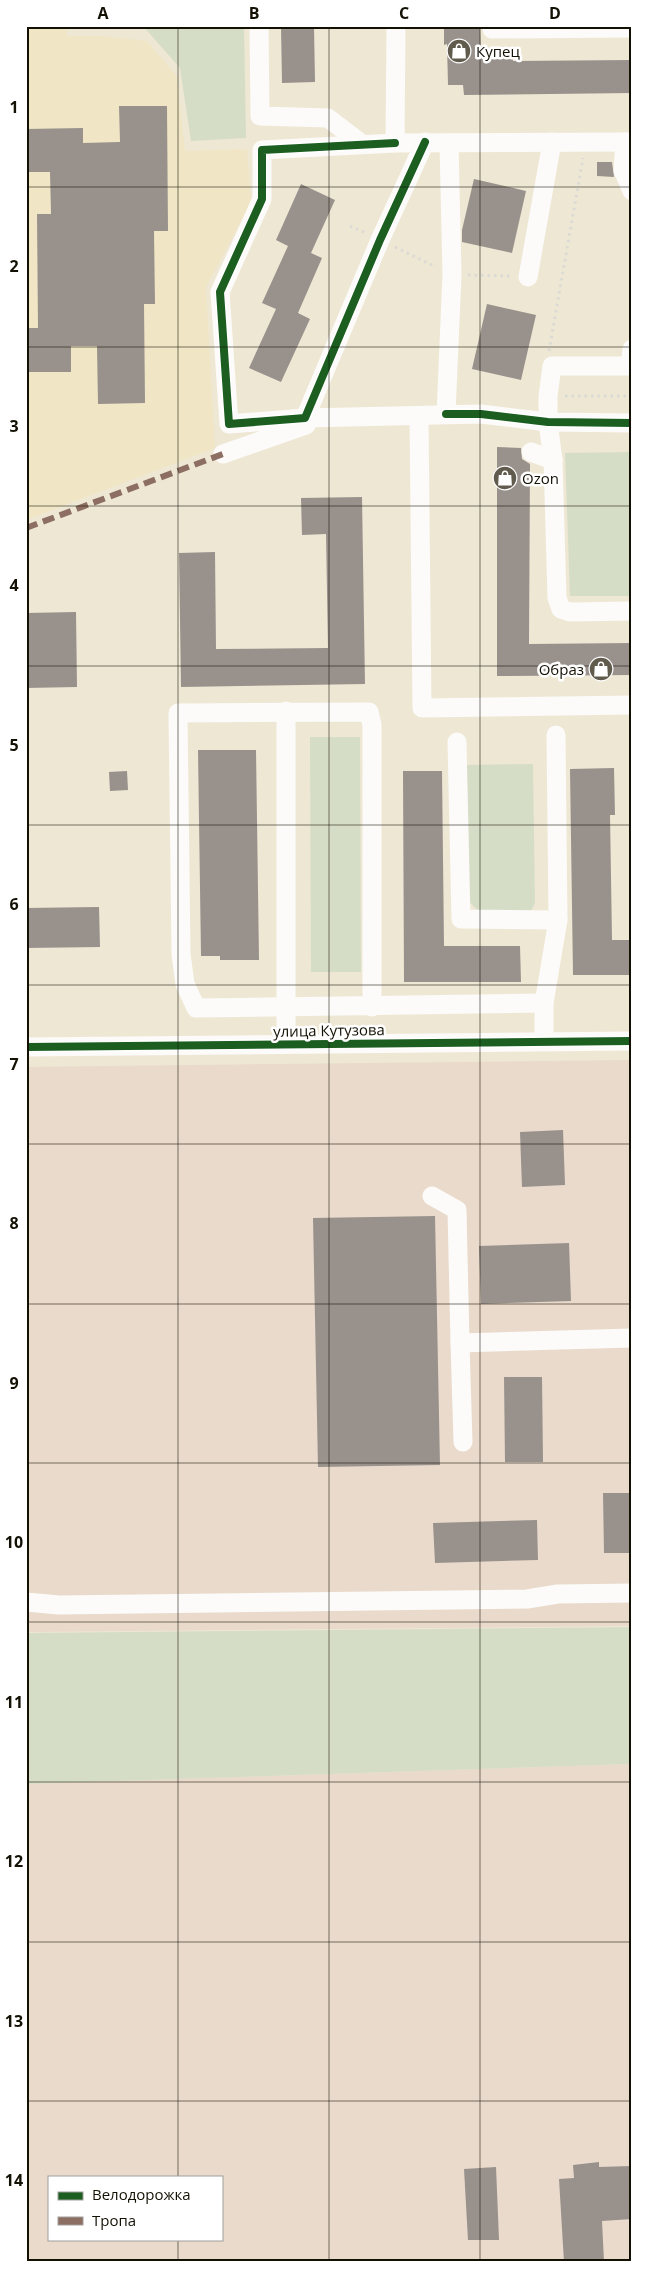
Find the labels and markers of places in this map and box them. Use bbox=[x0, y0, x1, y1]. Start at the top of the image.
shop icon: Купец bbox=[446, 38, 472, 64]
place label: Купец bbox=[476, 41, 520, 61]
shop icon: Ozon bbox=[492, 465, 518, 491]
place label: Ozon bbox=[522, 468, 559, 488]
shop icon: Образ bbox=[588, 656, 614, 682]
place label: Образ bbox=[539, 659, 584, 679]

